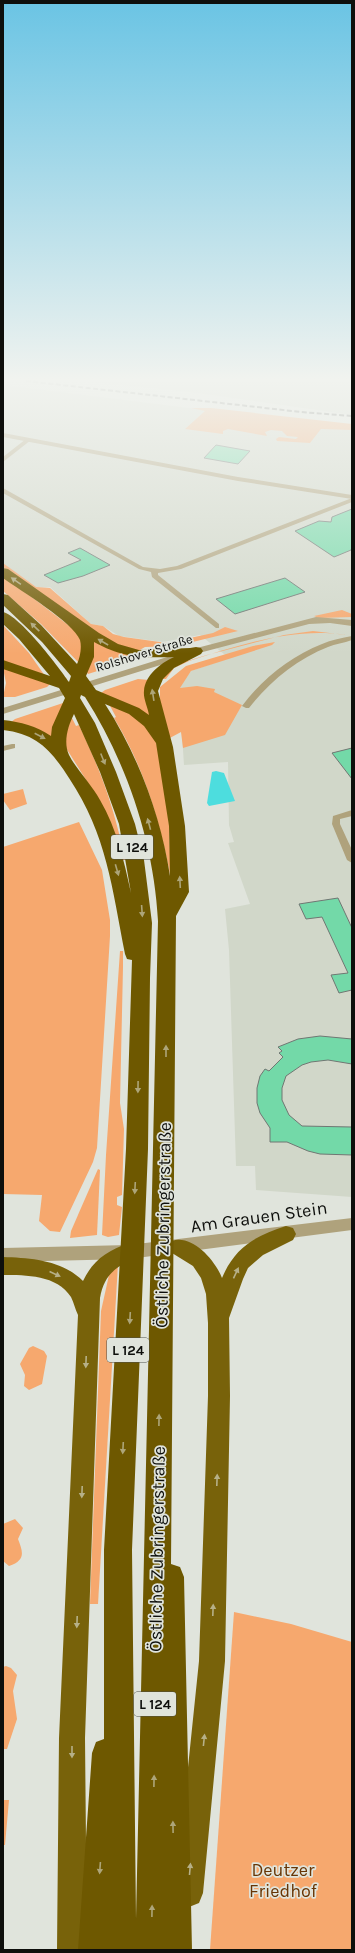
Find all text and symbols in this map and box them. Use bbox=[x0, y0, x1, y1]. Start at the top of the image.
one-way arrow bbox=[10, 577, 21, 585]
one-way arrow bbox=[30, 622, 40, 632]
street label: Rolshover Straße bbox=[94, 631, 195, 675]
one-way arrow bbox=[97, 638, 109, 645]
one-way arrow bbox=[150, 689, 156, 702]
one-way arrow bbox=[34, 733, 46, 739]
one-way arrow bbox=[101, 753, 107, 765]
one-way arrow bbox=[146, 818, 152, 830]
road number: L 124 bbox=[111, 835, 153, 859]
one-way arrow bbox=[114, 864, 120, 876]
one-way arrow bbox=[176, 876, 183, 888]
one-way arrow bbox=[138, 905, 145, 917]
one-way arrow bbox=[163, 1044, 169, 1057]
one-way arrow bbox=[135, 1081, 141, 1094]
street label: Östliche Zubringerstraße bbox=[150, 1122, 176, 1328]
one-way arrow bbox=[132, 1182, 139, 1194]
street label: Am Grauen Stein bbox=[189, 1197, 329, 1237]
one-way arrow bbox=[233, 1266, 239, 1278]
one-way arrow bbox=[49, 1271, 60, 1277]
one-way arrow bbox=[126, 1312, 133, 1324]
road number: L 124 bbox=[107, 1338, 149, 1362]
one-way arrow bbox=[83, 1356, 90, 1368]
one-way arrow bbox=[156, 1413, 162, 1426]
one-way arrow bbox=[120, 1442, 127, 1454]
street label: Östliche Zubringerstraße bbox=[144, 1446, 170, 1652]
one-way arrow bbox=[213, 1474, 220, 1486]
one-way arrow bbox=[78, 1486, 85, 1498]
one-way arrow bbox=[210, 1603, 216, 1616]
one-way arrow bbox=[73, 1616, 80, 1628]
road number: L 124 bbox=[134, 1692, 176, 1716]
one-way arrow bbox=[200, 1734, 207, 1746]
one-way arrow bbox=[69, 1746, 75, 1759]
one-way arrow bbox=[151, 1774, 157, 1787]
one-way arrow bbox=[170, 1820, 176, 1833]
park label: Deutzer Friedhof bbox=[249, 1859, 318, 1902]
one-way arrow bbox=[97, 1862, 104, 1874]
one-way arrow bbox=[187, 1863, 194, 1875]
one-way arrow bbox=[149, 1904, 155, 1917]

